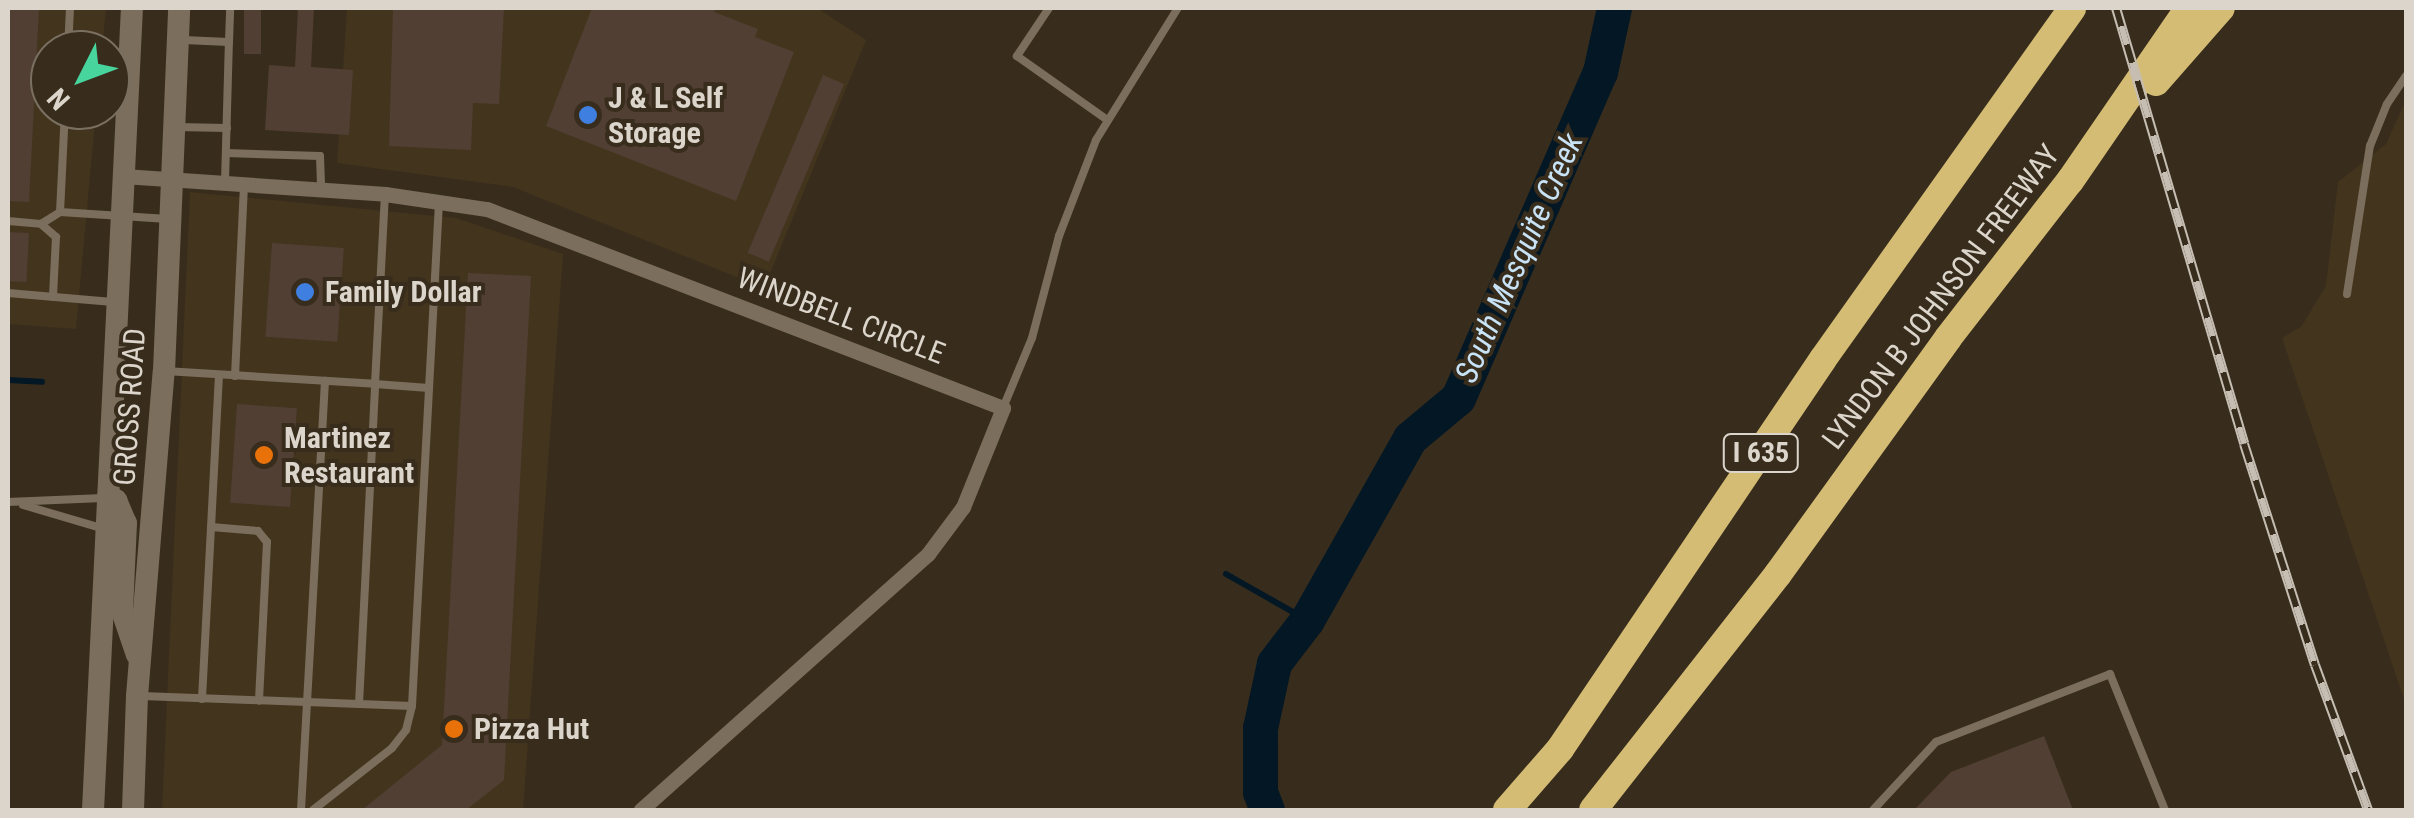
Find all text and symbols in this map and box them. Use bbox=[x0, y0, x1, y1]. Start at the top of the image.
north arrow bbox=[30, 30, 130, 130]
place label: J & L Self Storage bbox=[608, 80, 723, 150]
text: N bbox=[41, 82, 77, 116]
marker: J & L Self Storage bbox=[577, 104, 599, 126]
water label: South Mesquite Creek bbox=[1447, 127, 1591, 389]
street label: LYNDON B JOHNSON FREEWAY bbox=[1815, 138, 2067, 456]
street label: WINDBELL CIRCLE bbox=[732, 260, 950, 372]
place label: Family Dollar bbox=[325, 274, 482, 310]
marker: Family Dollar bbox=[294, 281, 316, 303]
street label: GROSS ROAD bbox=[107, 327, 153, 487]
place label: Martinez Restaurant bbox=[284, 420, 414, 490]
road number: I 635 bbox=[1721, 430, 1801, 476]
marker: Martinez Restaurant bbox=[253, 444, 275, 466]
place label: Pizza Hut bbox=[474, 711, 589, 747]
marker: Pizza Hut bbox=[443, 718, 465, 740]

